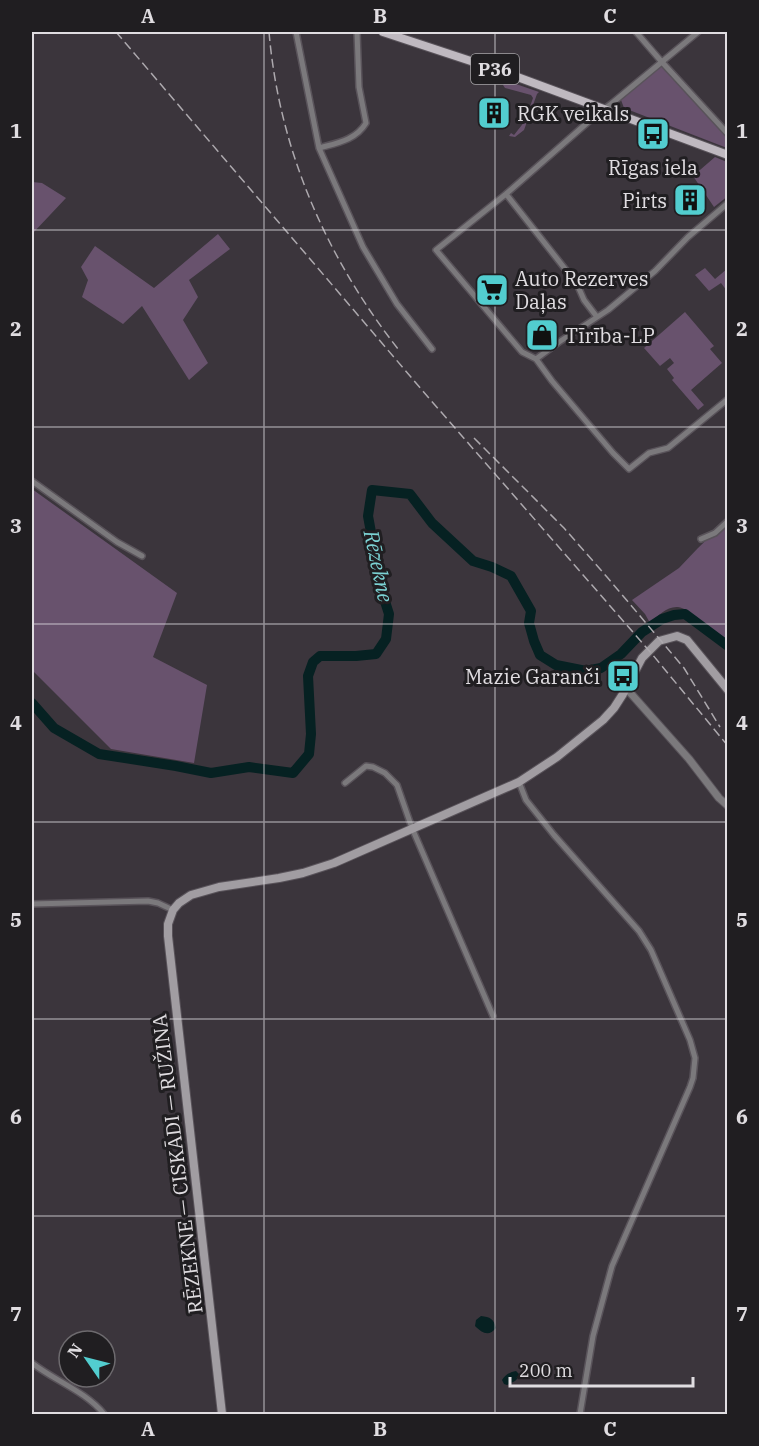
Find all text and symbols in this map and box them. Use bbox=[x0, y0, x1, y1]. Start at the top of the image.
text: A bbox=[141, 2, 155, 29]
text: B bbox=[373, 2, 387, 29]
text: C bbox=[603, 2, 617, 29]
road number: P36 bbox=[471, 54, 519, 84]
building icon: RGK veikals bbox=[476, 95, 512, 131]
place label: RGK veikals bbox=[517, 100, 629, 127]
bus stop icon: Rīgas iela bbox=[635, 116, 671, 152]
text: 1 bbox=[10, 117, 22, 144]
text: 1 bbox=[736, 117, 748, 144]
place label: Rīgas iela bbox=[608, 154, 698, 181]
building icon: Pirts bbox=[672, 182, 708, 218]
place label: Pirts bbox=[622, 187, 667, 214]
place label: Auto Rezerves Daļas bbox=[515, 265, 649, 315]
supermarket icon: Auto Rezerves Daļas bbox=[474, 272, 510, 308]
text: 2 bbox=[10, 315, 22, 342]
text: 2 bbox=[736, 315, 748, 342]
shop icon: Tīrība-LP bbox=[524, 317, 560, 353]
place label: Tīrība-LP bbox=[565, 322, 655, 349]
text: 3 bbox=[10, 512, 22, 539]
text: 3 bbox=[736, 512, 748, 539]
water label: Rēzekne bbox=[357, 526, 400, 605]
bus stop icon: Mazie Garanči bbox=[605, 658, 641, 694]
place label: Mazie Garanči bbox=[465, 663, 600, 690]
text: 4 bbox=[10, 709, 22, 736]
text: 4 bbox=[736, 709, 748, 736]
text: 5 bbox=[10, 906, 22, 933]
text: 5 bbox=[736, 906, 748, 933]
street label: RĒZEKNE — CISKĀDI — RUŽINA bbox=[145, 1012, 209, 1315]
text: 6 bbox=[10, 1103, 22, 1130]
text: 6 bbox=[736, 1103, 748, 1130]
text: 7 bbox=[10, 1300, 22, 1327]
text: 7 bbox=[736, 1300, 748, 1327]
north arrow bbox=[57, 1329, 117, 1389]
text: N bbox=[63, 1339, 87, 1361]
scale bar bbox=[510, 1350, 693, 1388]
text: 200 m bbox=[519, 1359, 573, 1382]
text: A bbox=[141, 1415, 155, 1442]
text: B bbox=[373, 1415, 387, 1442]
text: C bbox=[603, 1415, 617, 1442]

